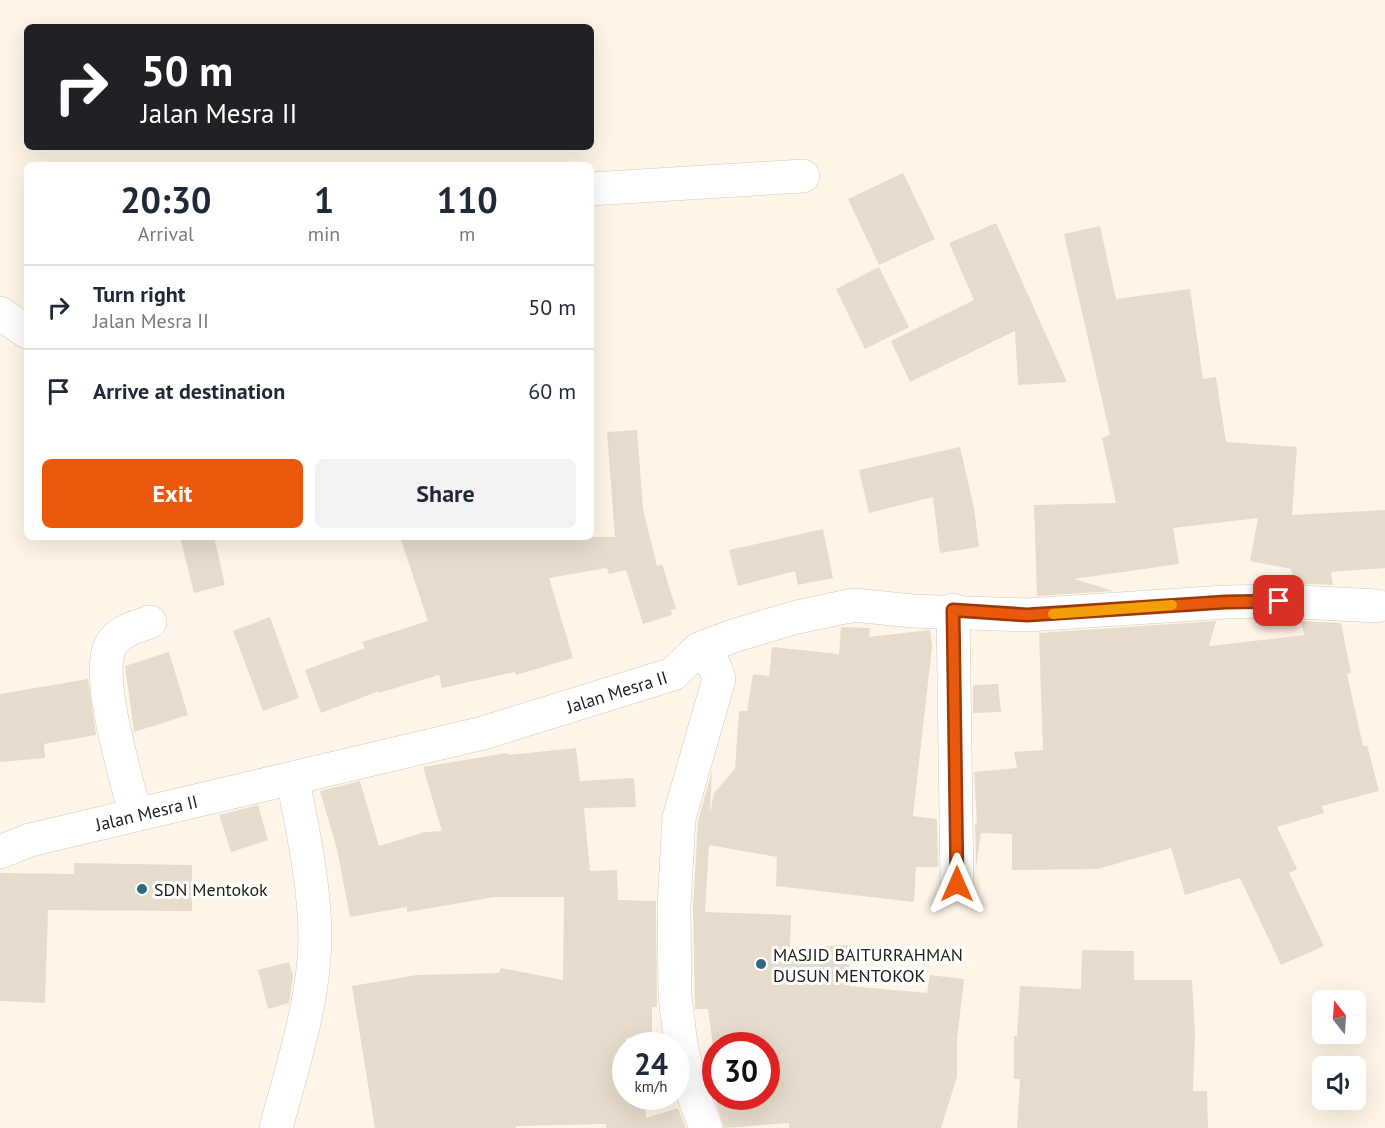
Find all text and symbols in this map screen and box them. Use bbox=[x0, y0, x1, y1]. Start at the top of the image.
text: 50 m bbox=[141, 43, 233, 98]
icon: right bbox=[42, 48, 120, 126]
text: Jalan Mesra II bbox=[141, 96, 297, 130]
text: 20:30 bbox=[120, 176, 212, 223]
text: 1 bbox=[314, 176, 334, 223]
text: 110 bbox=[437, 176, 498, 223]
text: Arrival bbox=[138, 221, 194, 247]
text: min bbox=[308, 221, 340, 247]
text: m bbox=[459, 221, 475, 247]
text: Turn right bbox=[93, 280, 185, 308]
icon: right bbox=[42, 291, 75, 324]
text: 50 m bbox=[528, 293, 576, 321]
text: Jalan Mesra II bbox=[93, 308, 209, 334]
icon: arrive bbox=[42, 375, 75, 408]
text: Arrive at destination bbox=[93, 377, 285, 405]
text: 60 m bbox=[528, 377, 576, 405]
button: Exit bbox=[42, 459, 303, 528]
button: Share bbox=[315, 459, 576, 528]
pin bbox=[1253, 575, 1304, 626]
icon: arrive bbox=[1262, 584, 1295, 617]
street label: Jalan Mesra II bbox=[563, 665, 670, 718]
street label: Jalan Mesra II bbox=[92, 789, 200, 836]
position arrow bbox=[925, 852, 989, 916]
place label: SDN Mentokok bbox=[154, 878, 268, 901]
marker: SDN Mentokok bbox=[135, 882, 149, 896]
place label: MASJID BAITURRAHMAN DUSUN MENTOKOK bbox=[773, 943, 963, 987]
marker: MASJID BAITURRAHMAN DUSUN MENTOKOK bbox=[754, 957, 768, 971]
north arrow bbox=[1312, 990, 1366, 1044]
map controls bbox=[1312, 990, 1366, 1110]
speed limit sign: 30 bbox=[702, 1032, 780, 1110]
text: 24 bbox=[634, 1044, 668, 1083]
button: sound bbox=[1312, 1056, 1366, 1110]
text: km/h bbox=[635, 1077, 667, 1096]

